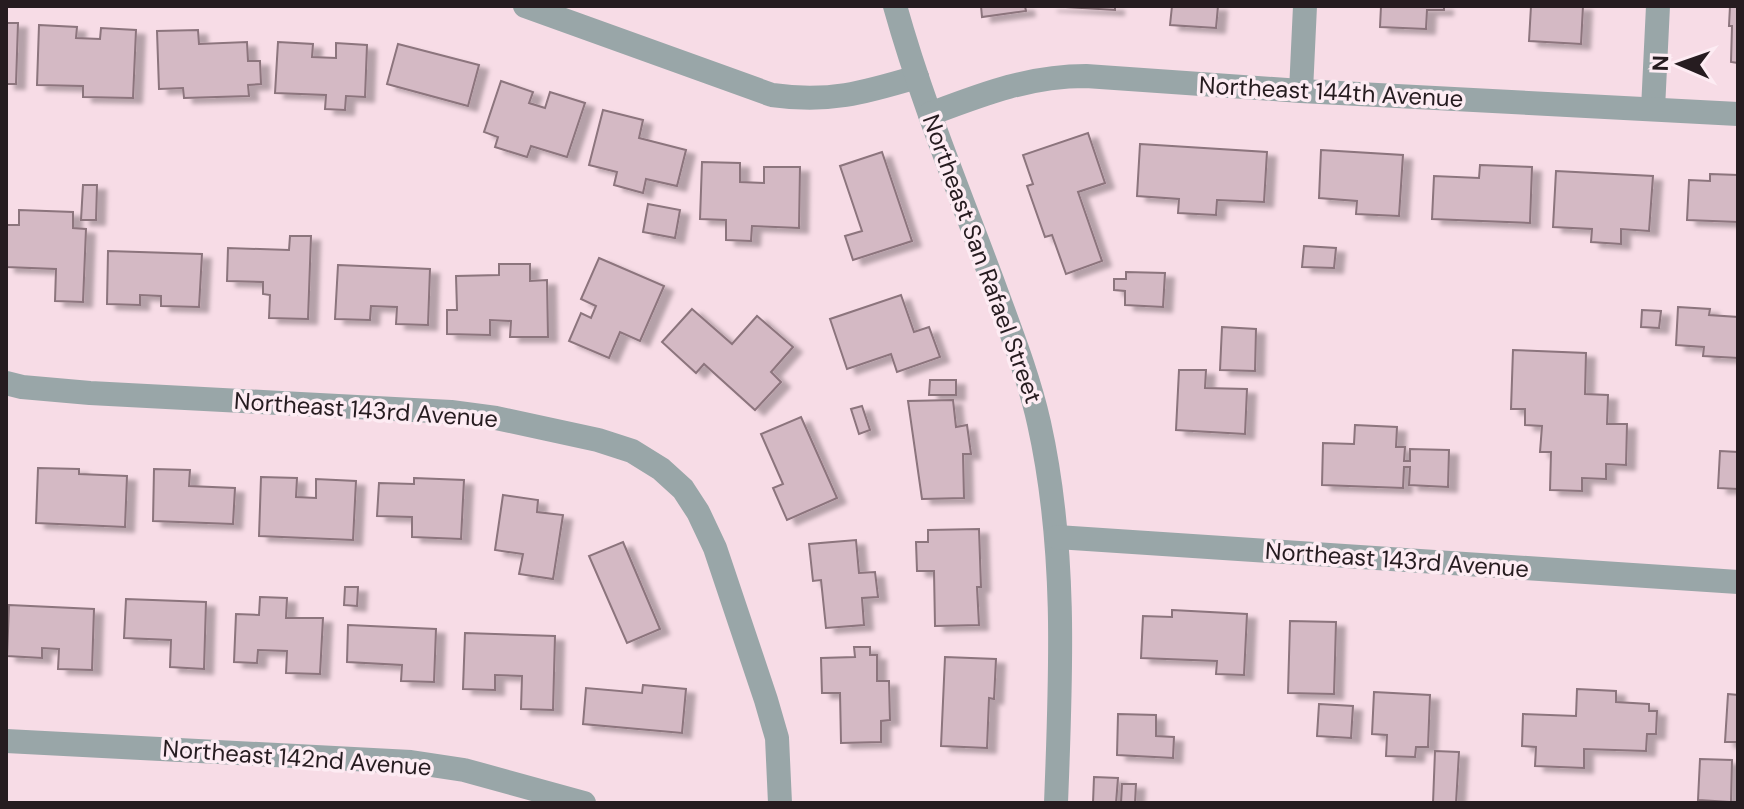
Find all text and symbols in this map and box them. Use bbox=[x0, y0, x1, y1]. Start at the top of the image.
north arrow bbox=[1640, 24, 1720, 104]
text: N bbox=[1646, 55, 1675, 72]
street label: Northeast 144th Avenue bbox=[1198, 69, 1464, 114]
street label: Northeast San Rafael Street bbox=[916, 110, 1049, 407]
street label: Northeast 143rd Avenue bbox=[233, 385, 499, 434]
street label: Northeast 143rd Avenue bbox=[1264, 535, 1530, 584]
street label: Northeast 142nd Avenue bbox=[162, 733, 433, 782]

